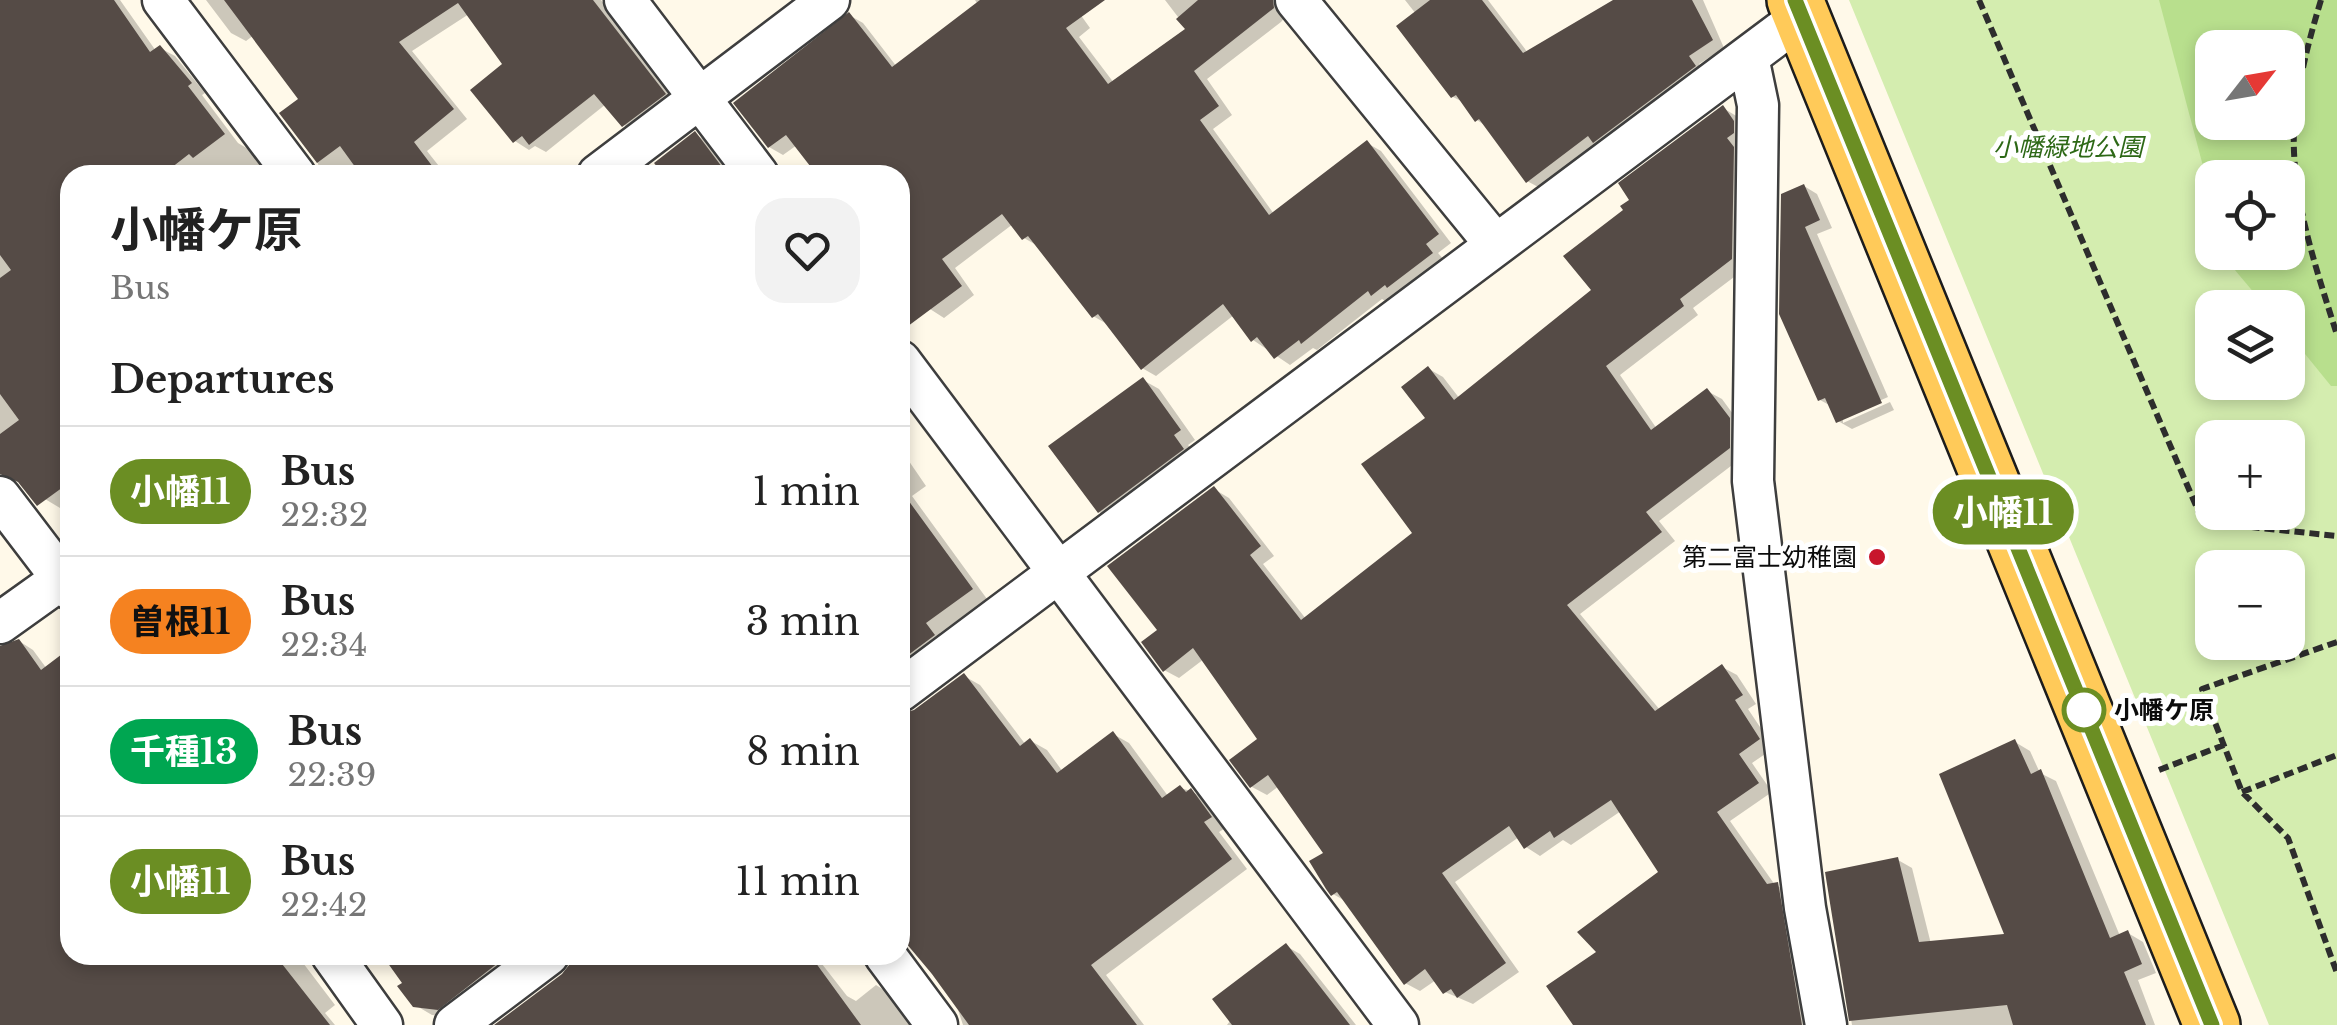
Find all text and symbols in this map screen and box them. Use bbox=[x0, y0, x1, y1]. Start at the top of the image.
north arrow bbox=[2195, 30, 2305, 140]
map controls bbox=[2195, 30, 2305, 660]
park label: 小幡緑地公園 bbox=[1993, 132, 2146, 163]
button: locate bbox=[2195, 160, 2305, 270]
button: heart bbox=[755, 198, 860, 303]
text: 小幡ケ原 bbox=[110, 200, 302, 260]
text: Bus bbox=[110, 268, 170, 308]
button: layers bbox=[2195, 290, 2305, 400]
text: Departures bbox=[110, 356, 334, 403]
button: + bbox=[2195, 420, 2305, 530]
text: Bus bbox=[281, 448, 355, 495]
text: 1 min bbox=[752, 468, 860, 515]
text: 小幡11 bbox=[130, 470, 231, 513]
line badge: 小幡11 bbox=[1933, 480, 2073, 544]
text: 小幡11 bbox=[1953, 491, 2053, 534]
text: 22:32 bbox=[281, 495, 369, 535]
place label: 第二富士幼稚園 bbox=[1682, 542, 1857, 573]
marker: 第二富士幼稚園 bbox=[1866, 546, 1888, 568]
button: − bbox=[2195, 550, 2305, 660]
text: Bus bbox=[281, 578, 355, 625]
text: 3 min bbox=[746, 598, 860, 645]
text: 曽根11 bbox=[130, 600, 231, 643]
text: 22:34 bbox=[281, 625, 368, 665]
marker: 小幡ケ原 bbox=[2063, 689, 2105, 731]
place label: 小幡ケ原 bbox=[2114, 695, 2214, 726]
text: Bus bbox=[288, 708, 362, 755]
text: 8 min bbox=[746, 728, 860, 775]
text: 千種13 bbox=[130, 730, 238, 773]
text: 22:39 bbox=[288, 755, 376, 795]
text: Bus bbox=[281, 838, 355, 885]
text: 11 min bbox=[735, 858, 860, 905]
text: 小幡11 bbox=[130, 860, 231, 903]
text: 22:42 bbox=[281, 885, 368, 925]

